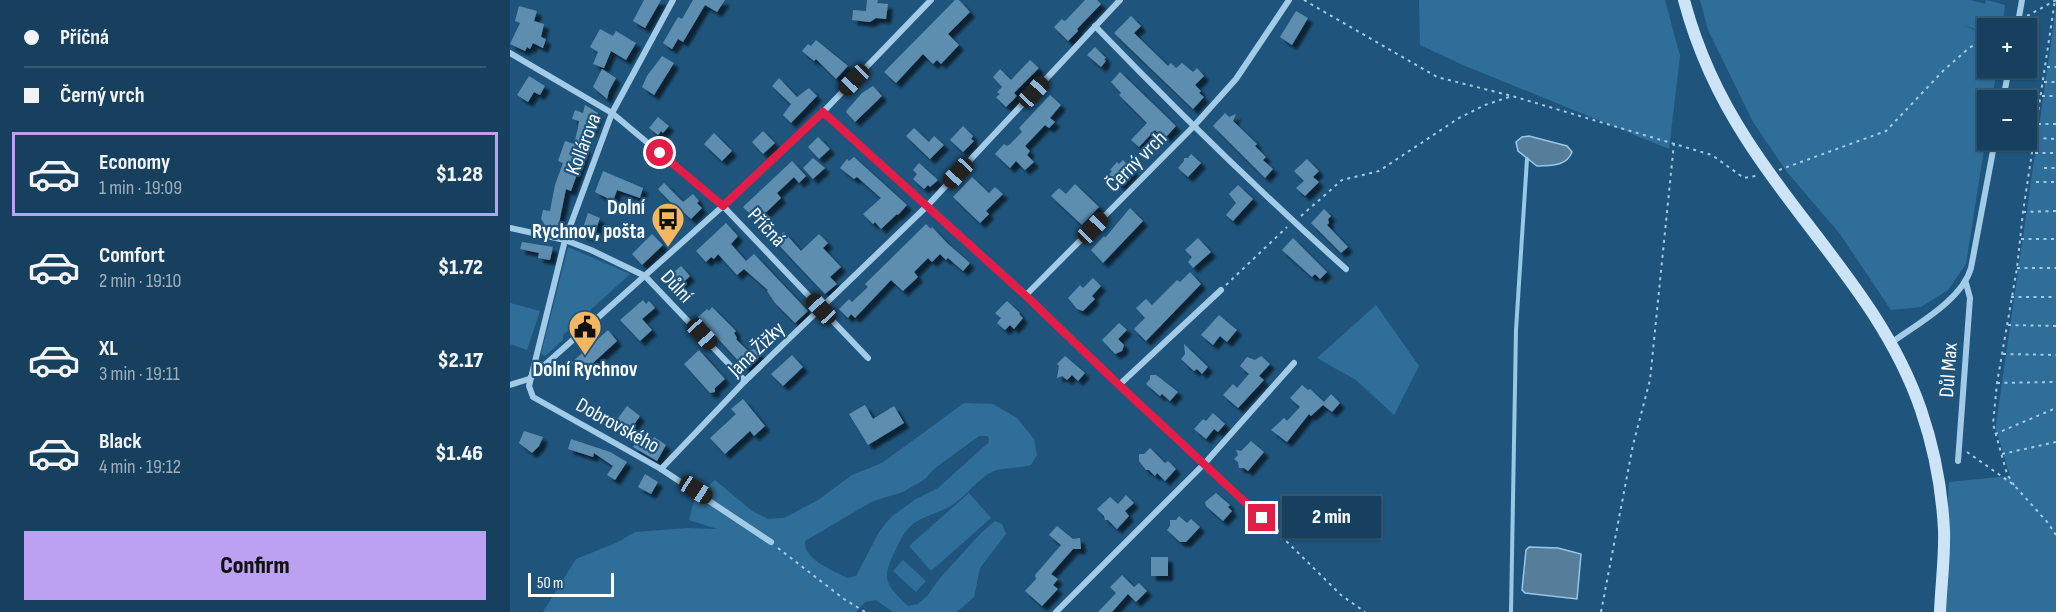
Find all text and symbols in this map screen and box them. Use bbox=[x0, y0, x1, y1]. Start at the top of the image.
map controls bbox=[1977, 18, 2037, 150]
button: + bbox=[1977, 18, 2037, 78]
text: Příčná bbox=[60, 24, 109, 51]
car bbox=[835, 61, 873, 99]
car bbox=[1015, 73, 1053, 111]
text: Černý vrch bbox=[60, 82, 144, 109]
button: − bbox=[1977, 90, 2037, 150]
street label: Kollárova bbox=[560, 110, 607, 178]
street label: Černý vrch bbox=[1101, 126, 1172, 197]
route start bbox=[646, 139, 673, 166]
icon: car bbox=[27, 147, 81, 201]
text: Economy bbox=[99, 149, 170, 176]
car bbox=[939, 154, 977, 192]
text: $1.28 bbox=[436, 161, 483, 188]
text: 1 min · 19:09 bbox=[99, 176, 182, 200]
place label: Dolní Rychnov, pošta bbox=[532, 195, 646, 244]
bus stop icon: Dolní Rychnov, pošta bbox=[650, 201, 686, 248]
street label: Příčná bbox=[742, 203, 791, 252]
car bbox=[1074, 209, 1112, 247]
icon: car bbox=[27, 240, 81, 294]
text: Comfort bbox=[99, 242, 165, 269]
text: $1.72 bbox=[438, 254, 483, 281]
street label: Důlní bbox=[655, 265, 698, 308]
text: 2 min · 19:10 bbox=[99, 269, 181, 293]
car bbox=[802, 290, 840, 328]
public building icon: Dolní Rychnov bbox=[567, 309, 603, 356]
car bbox=[683, 315, 721, 353]
street label: Jana Žižky bbox=[722, 316, 790, 383]
icon: car bbox=[27, 333, 81, 387]
text: XL bbox=[99, 335, 118, 362]
street label: Důl Max bbox=[1934, 342, 1963, 398]
text: $2.17 bbox=[437, 347, 483, 374]
place label: Dolní Rychnov bbox=[532, 357, 638, 382]
text: 3 min · 19:11 bbox=[99, 362, 180, 386]
street label: Dobrovského bbox=[572, 392, 664, 459]
icon: car bbox=[27, 426, 81, 480]
text: Black bbox=[99, 428, 141, 455]
text: $1.46 bbox=[435, 440, 483, 467]
text: 4 min · 19:12 bbox=[99, 455, 181, 479]
car bbox=[676, 473, 716, 507]
callout: 2 min bbox=[1283, 497, 1382, 539]
route end bbox=[1248, 504, 1275, 531]
text: 2 min bbox=[1312, 505, 1351, 529]
button: Confirm bbox=[24, 531, 486, 600]
scale bar bbox=[528, 570, 614, 598]
text: 50 m bbox=[537, 574, 563, 593]

